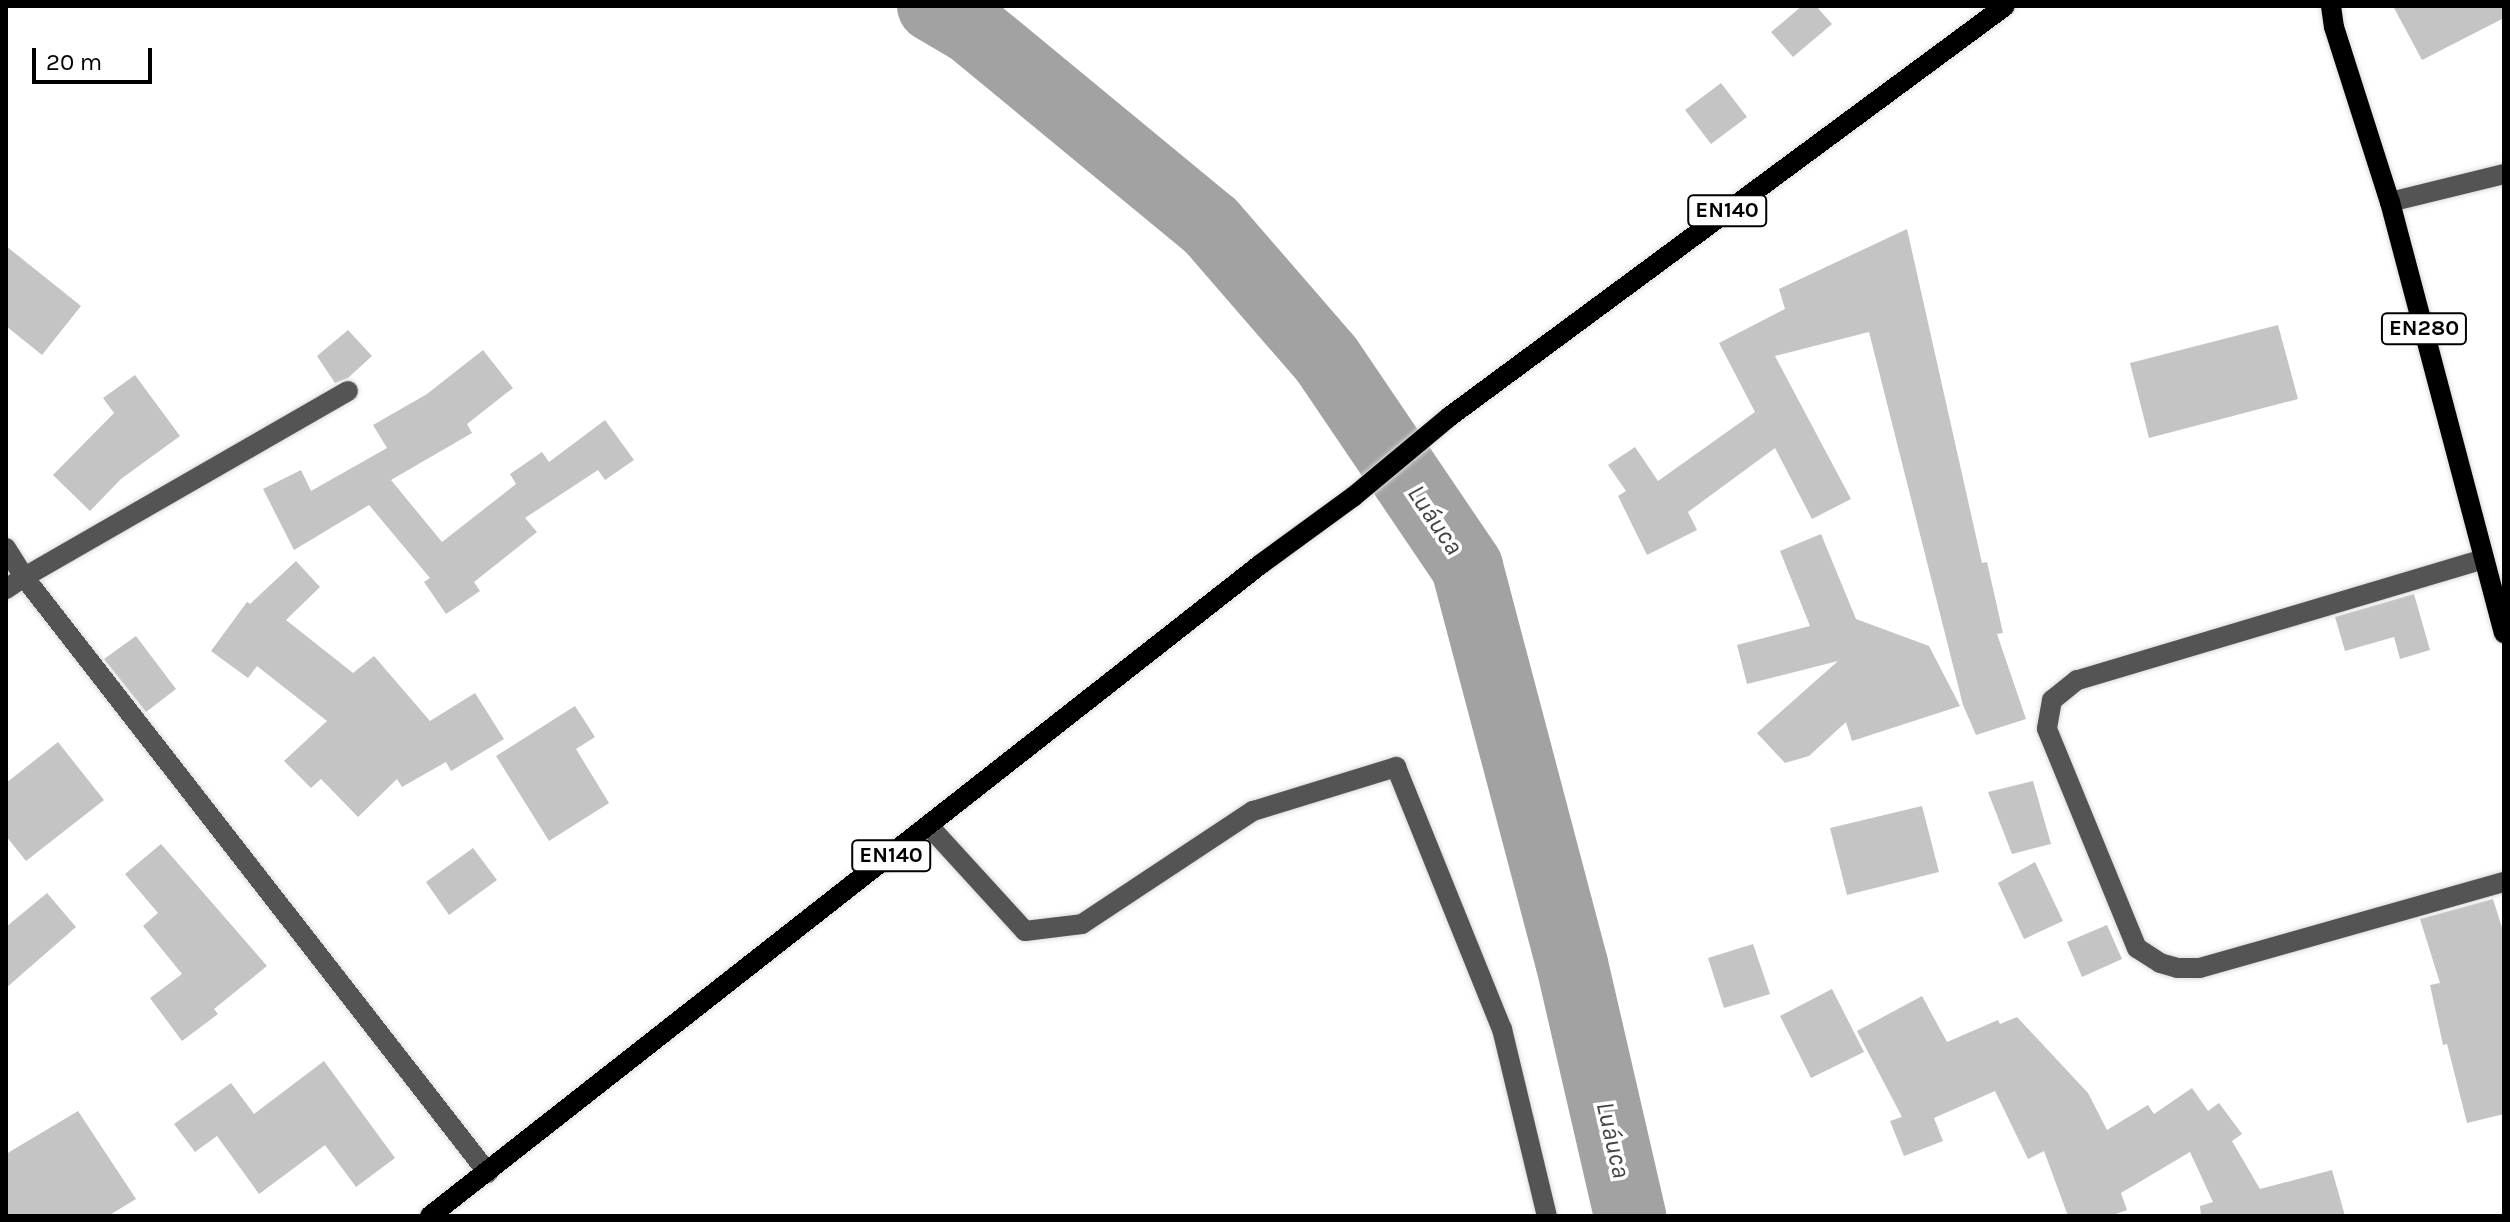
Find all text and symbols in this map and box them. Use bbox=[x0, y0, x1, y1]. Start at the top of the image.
scale bar bbox=[36, 32, 156, 82]
text: 20 m bbox=[46, 48, 102, 76]
road number: EN140 bbox=[1687, 193, 1767, 229]
road number: EN280 bbox=[2380, 311, 2468, 347]
water label: Luáuca bbox=[1400, 479, 1470, 561]
road number: EN140 bbox=[851, 838, 931, 874]
water label: Luáuca bbox=[1589, 1099, 1637, 1181]

